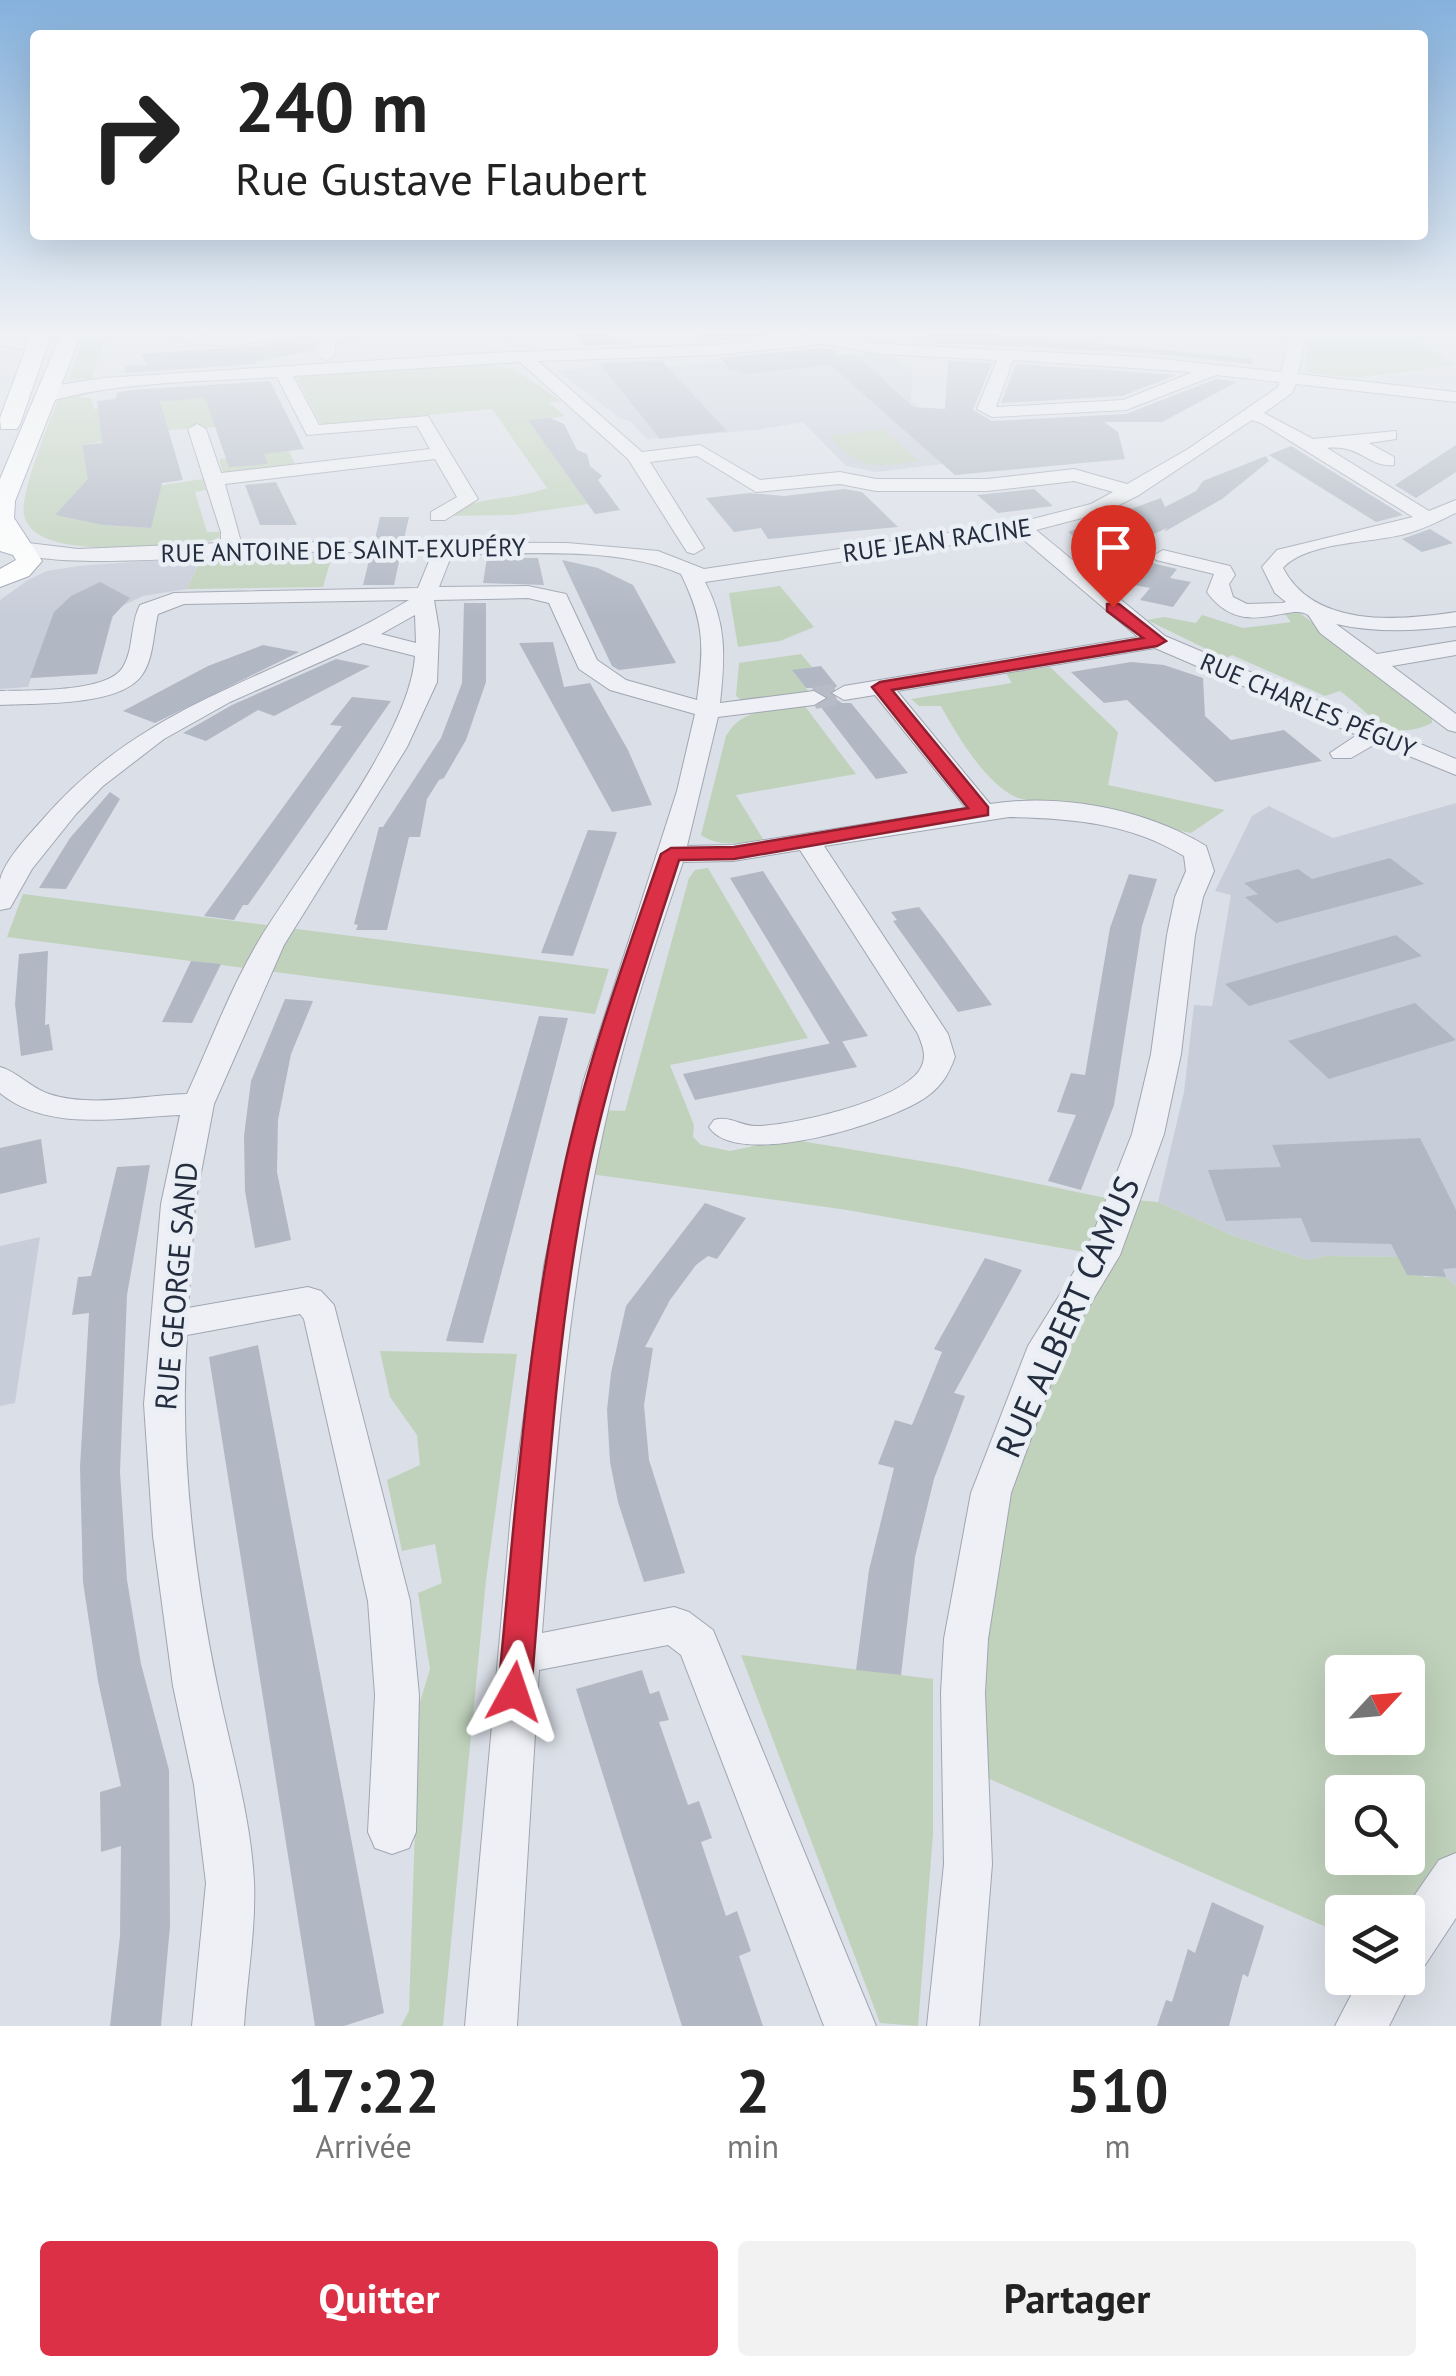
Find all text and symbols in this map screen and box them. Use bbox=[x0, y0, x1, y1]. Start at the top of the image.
text: 240 m bbox=[235, 61, 428, 151]
icon: right bbox=[70, 70, 200, 200]
text: Rue Gustave Flaubert bbox=[235, 149, 647, 207]
pin bbox=[1071, 505, 1156, 608]
street label: RUE JEAN RACINE bbox=[841, 511, 1033, 569]
icon: arrive bbox=[1086, 520, 1141, 575]
street label: RUE ANTOINE DE SAINT-EXUPÉRY bbox=[160, 531, 526, 569]
street label: RUE CHARLES PÉGUY bbox=[1195, 645, 1421, 765]
street label: RUE GEORGE SAND bbox=[145, 1160, 206, 1411]
street label: RUE ALBERT CAMUS bbox=[984, 1169, 1150, 1464]
position arrow bbox=[462, 1640, 566, 1744]
north arrow bbox=[1325, 1655, 1425, 1755]
map controls bbox=[1325, 1655, 1425, 1995]
button: search bbox=[1325, 1775, 1425, 1875]
button: layers bbox=[1325, 1895, 1425, 1995]
text: 17:22 bbox=[287, 2051, 440, 2129]
text: 2 bbox=[736, 2051, 770, 2129]
text: 510 bbox=[1067, 2051, 1169, 2129]
text: Arrivée bbox=[315, 2125, 412, 2167]
text: min bbox=[727, 2125, 779, 2167]
text: m bbox=[1105, 2125, 1131, 2167]
button: Quitter bbox=[40, 2241, 718, 2356]
button: Partager bbox=[738, 2241, 1416, 2356]

